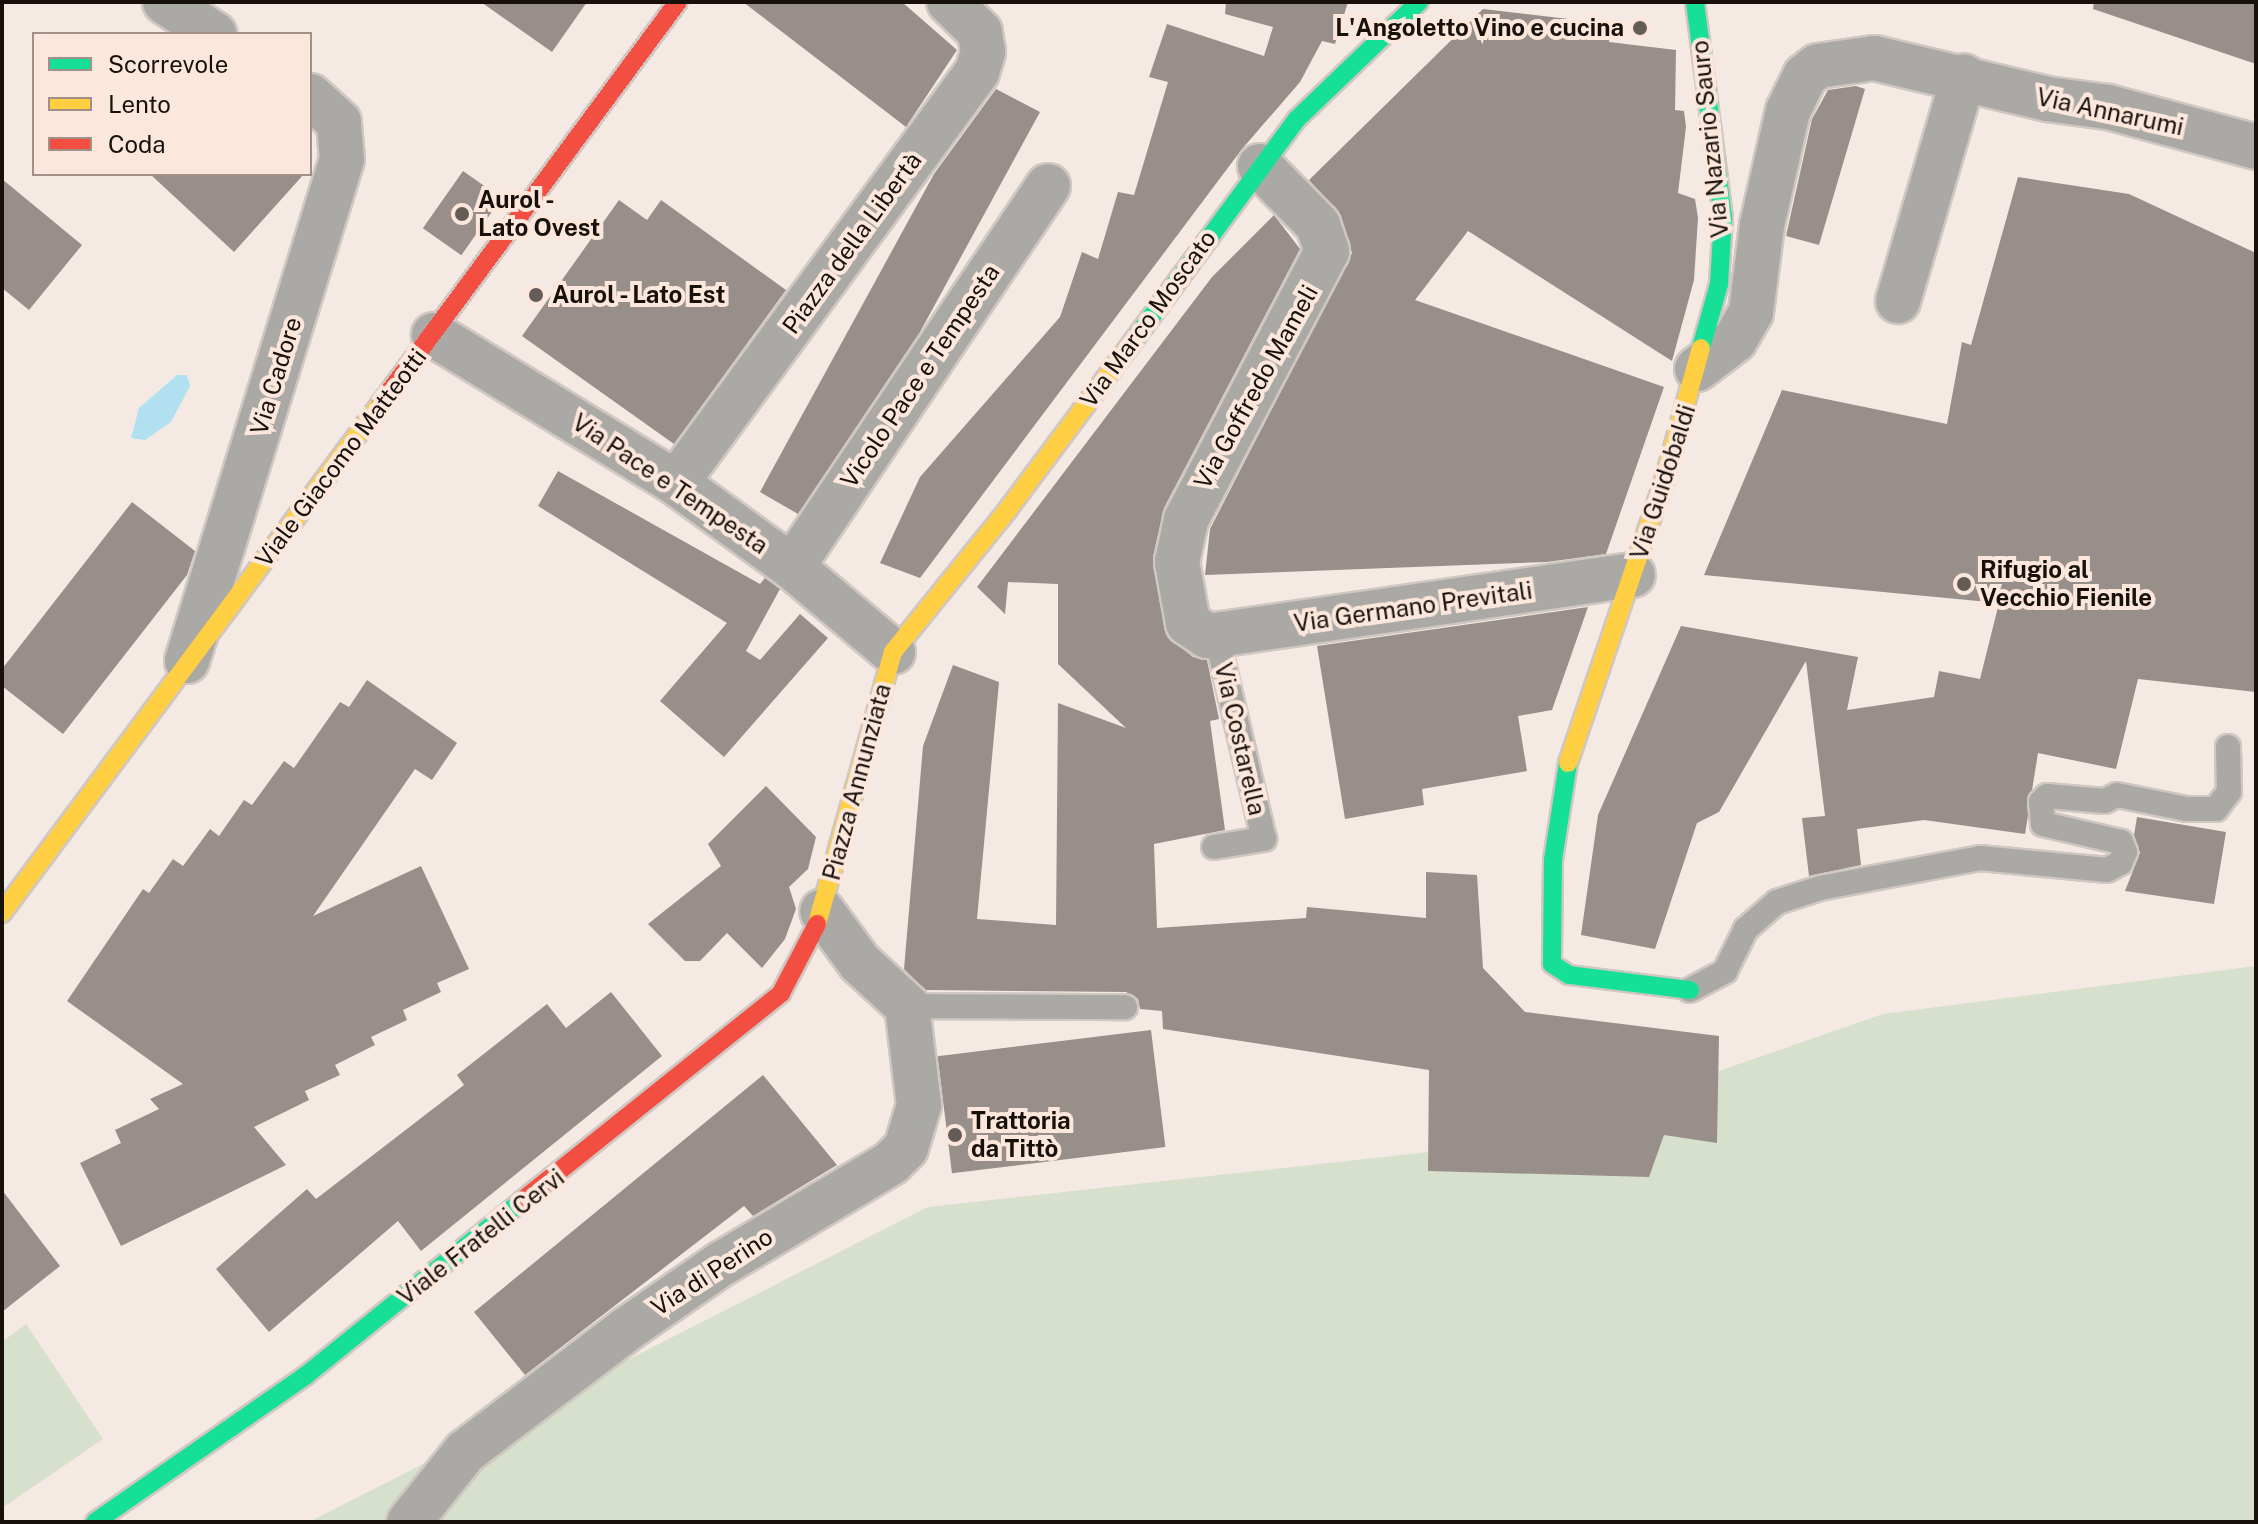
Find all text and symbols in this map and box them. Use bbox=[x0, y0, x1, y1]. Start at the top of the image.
place label: L'Angoletto Vino e cucina bbox=[1334, 14, 1624, 42]
marker: L'Angoletto Vino e cucina bbox=[1631, 19, 1649, 37]
legend bbox=[32, 32, 312, 176]
street label: Via Nazario Sauro bbox=[1685, 39, 1735, 239]
text: Scorrevole bbox=[108, 50, 228, 78]
street label: Via Annarumi bbox=[2034, 82, 2186, 142]
text: Lento bbox=[108, 90, 171, 118]
text: Coda bbox=[108, 130, 166, 158]
street label: Piazza della Libertà bbox=[776, 147, 928, 339]
place label: Aurol - Lato Ovest bbox=[478, 186, 600, 242]
marker: Aurol - Lato Ovest bbox=[453, 205, 471, 223]
street label: Via Marco Moscato bbox=[1074, 225, 1222, 413]
street label: Vicolo Pace e Tempesta bbox=[834, 259, 1006, 493]
street label: Via Goffredo Mameli bbox=[1188, 280, 1324, 494]
place label: Aurol - Lato Est bbox=[552, 281, 729, 309]
marker: Aurol - Lato Est bbox=[527, 286, 545, 304]
street label: Via Cadore bbox=[244, 314, 308, 438]
street label: Viale Giacomo Matteotti bbox=[249, 343, 433, 573]
street label: Via Guidobaldi bbox=[1624, 401, 1702, 563]
street label: Via Pace e Tempesta bbox=[566, 408, 774, 560]
place label: Rifugio al Vecchio Fienile bbox=[1980, 556, 2152, 612]
marker: Rifugio al Vecchio Fienile bbox=[1955, 575, 1973, 593]
street label: Via Germano Previtali bbox=[1292, 576, 1534, 638]
street label: Via Costarella bbox=[1208, 660, 1272, 818]
street label: Piazza Annunziata bbox=[817, 681, 897, 883]
place label: Trattoria da Tittò bbox=[971, 1107, 1071, 1163]
marker: Trattoria da Tittò bbox=[946, 1126, 964, 1144]
street label: Viale Fratelli Cervi bbox=[392, 1163, 570, 1311]
street label: Via di Perino bbox=[646, 1222, 778, 1322]

